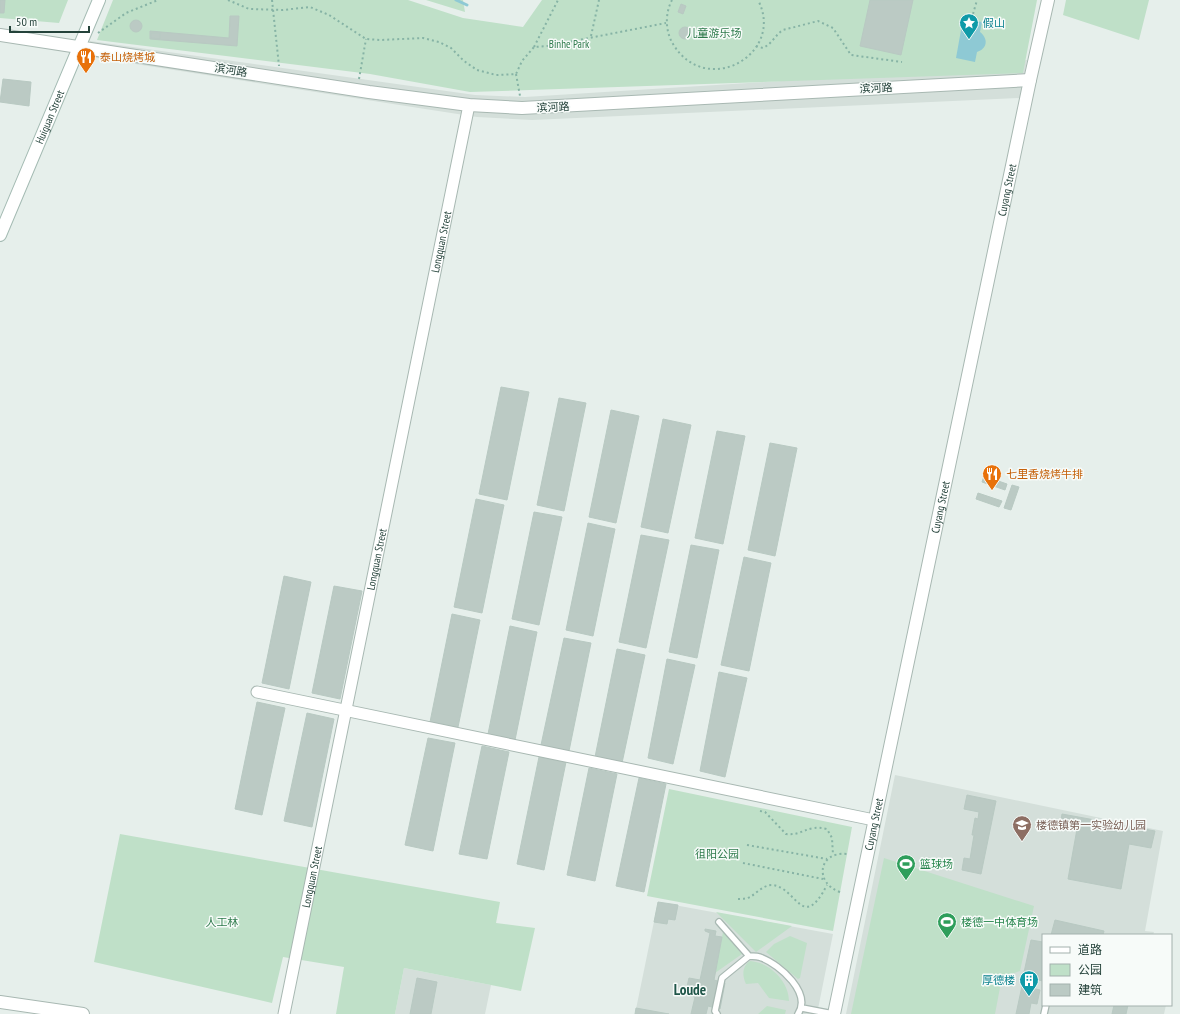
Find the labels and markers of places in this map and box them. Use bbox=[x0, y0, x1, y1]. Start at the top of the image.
place icon: 假山 bbox=[958, 12, 980, 40]
place label: 假山 bbox=[983, 16, 1005, 30]
restaurant icon: 泰山烧烤城 bbox=[75, 46, 97, 74]
place label: 泰山烧烤城 bbox=[100, 50, 155, 64]
restaurant icon: 七里香烧烤牛排 bbox=[981, 463, 1003, 491]
place label: 七里香烧烤牛排 bbox=[1006, 467, 1083, 481]
school or university icon: 楼德镇第一实验幼儿园 bbox=[1011, 814, 1033, 842]
place label: 楼德镇第一实验幼儿园 bbox=[1036, 818, 1146, 832]
sports icon: 篮球场 bbox=[895, 853, 917, 881]
place label: 篮球场 bbox=[920, 857, 953, 871]
sports icon: 楼德一中体育场 bbox=[936, 911, 958, 939]
place label: 楼德一中体育场 bbox=[961, 915, 1038, 929]
building icon: 厚德楼 bbox=[1018, 969, 1040, 997]
place label: 厚德楼 bbox=[982, 973, 1015, 987]

